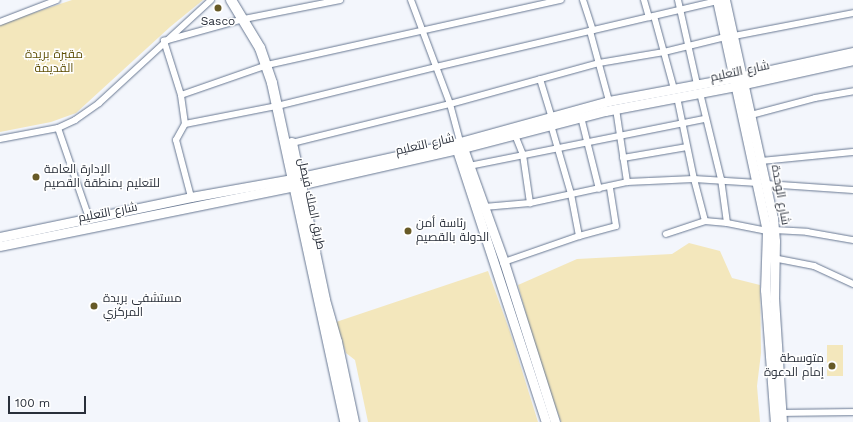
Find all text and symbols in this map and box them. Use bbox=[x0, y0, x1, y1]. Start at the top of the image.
marker: Sasco bbox=[213, 3, 223, 13]
place label: Sasco bbox=[201, 15, 235, 29]
park label: مقبرة بريدة القديمة bbox=[25, 48, 83, 76]
street label: شارع التعليم bbox=[709, 59, 771, 85]
street label: شارع التعليم bbox=[394, 131, 456, 159]
street label: طريق الملك فيصل bbox=[294, 157, 328, 251]
place label: الإدارة العامة للتعليم بمنطقة القصيم bbox=[44, 163, 160, 191]
street label: شارع الوحدة bbox=[768, 164, 792, 226]
marker: الإدارة العامة للتعليم بمنطقة القصيم bbox=[31, 172, 41, 182]
street label: شارع التعليم bbox=[77, 200, 139, 226]
place label: رئاسة أمن الدولة بالقصيم bbox=[416, 217, 489, 245]
marker: رئاسة أمن الدولة بالقصيم bbox=[403, 226, 413, 236]
place label: مستشفى بريدة المركزي bbox=[103, 292, 182, 320]
marker: مستشفى بريدة المركزي bbox=[88, 300, 100, 312]
place label: متوسطة إمام الدعوة bbox=[764, 352, 824, 380]
marker: متوسطة إمام الدعوة bbox=[827, 361, 837, 371]
scale bar bbox=[10, 388, 88, 414]
text: 100 m bbox=[15, 396, 50, 410]

